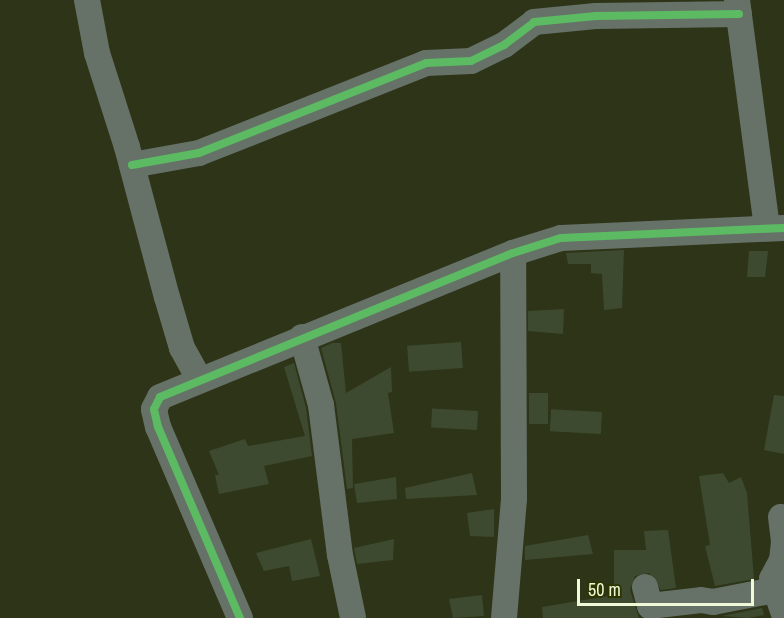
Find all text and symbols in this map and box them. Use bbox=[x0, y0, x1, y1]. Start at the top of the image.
scale bar bbox=[580, 567, 757, 605]
text: 50 m bbox=[588, 577, 621, 602]

